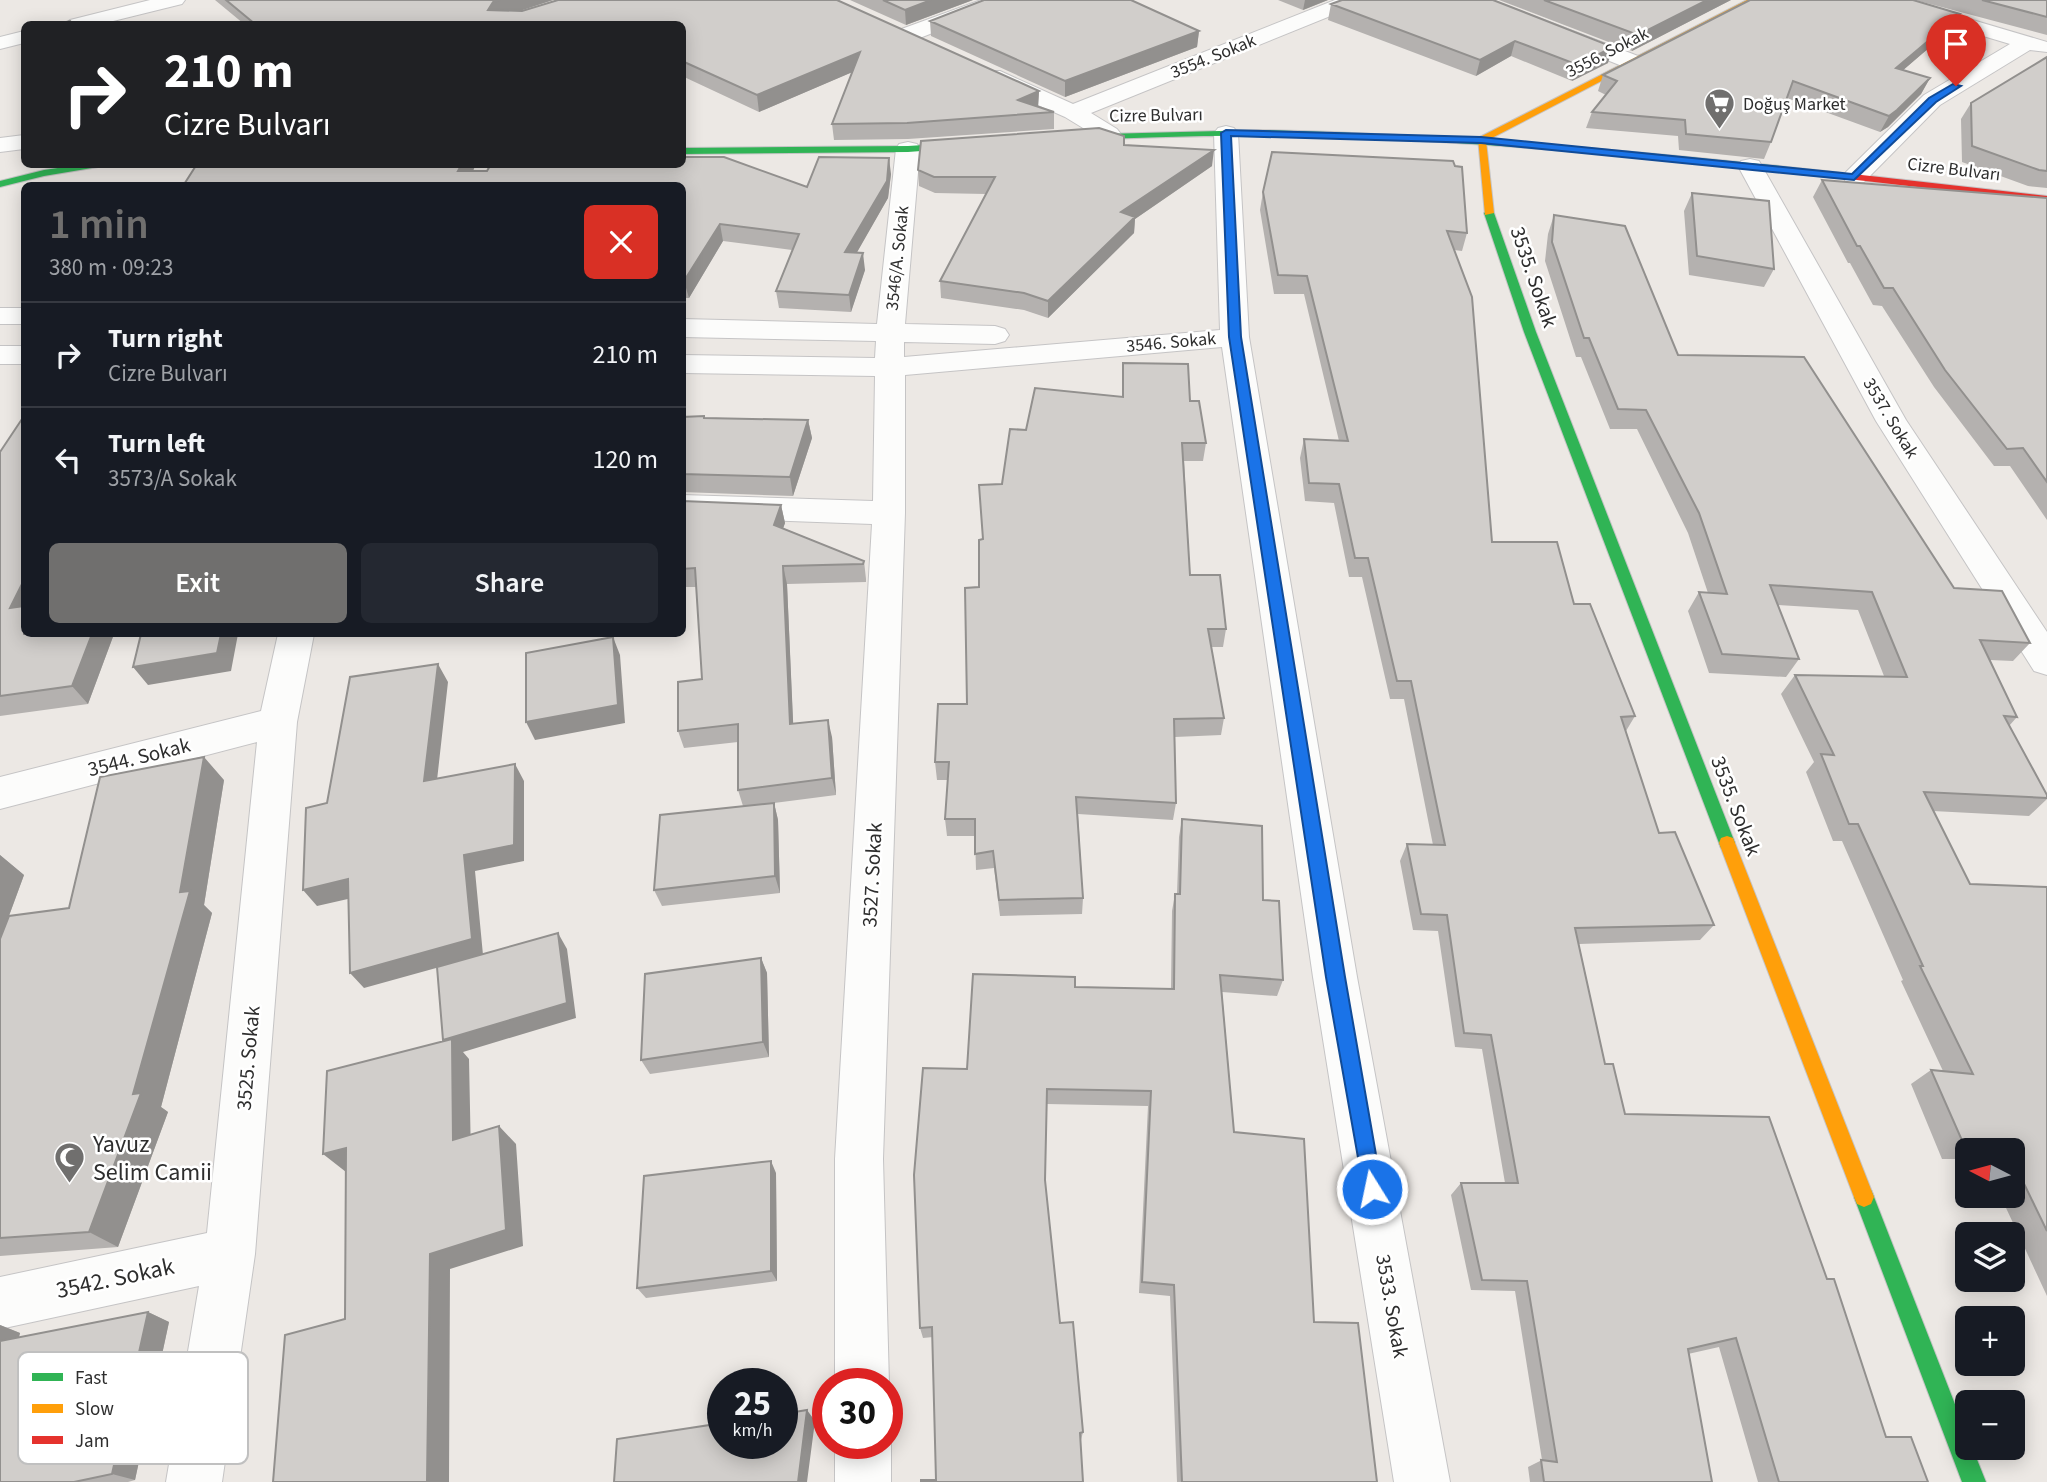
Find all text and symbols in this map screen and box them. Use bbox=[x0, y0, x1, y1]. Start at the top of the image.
pin bbox=[1926, 14, 1986, 86]
street label: 3556. Sokak bbox=[1561, 21, 1653, 84]
icon: arrive bbox=[1937, 25, 1975, 63]
street label: 3554. Sokak bbox=[1167, 28, 1260, 85]
text: 210 m bbox=[164, 37, 293, 107]
icon: right bbox=[49, 49, 140, 140]
supermarket icon: Doğuş Market bbox=[1703, 87, 1737, 131]
place label: Doğuş Market bbox=[1743, 92, 1846, 117]
text: Cizre Bulvarı bbox=[164, 102, 331, 148]
street label: Cizre Bulvarı bbox=[1109, 102, 1203, 129]
street label: Cizre Bulvarı bbox=[1906, 151, 2002, 188]
text: 1 min bbox=[49, 195, 149, 255]
street label: 3546/A. Sokak bbox=[880, 204, 915, 312]
button: close bbox=[584, 205, 658, 279]
street label: 3535. Sokak bbox=[1503, 223, 1565, 332]
text: 380 m · 09:23 bbox=[49, 251, 173, 284]
text: Turn right bbox=[108, 320, 223, 357]
street label: 3546. Sokak bbox=[1125, 326, 1217, 359]
icon: right bbox=[49, 336, 87, 374]
text: 210 m bbox=[592, 336, 658, 373]
text: Cizre Bulvarı bbox=[108, 357, 228, 390]
street label: 3537. Sokak bbox=[1857, 373, 1924, 463]
text: Turn left bbox=[108, 425, 205, 462]
icon: left bbox=[49, 441, 87, 479]
text: 120 m bbox=[592, 441, 658, 478]
text: 3573/A Sokak bbox=[108, 462, 237, 495]
button: Exit bbox=[49, 543, 347, 623]
button: Share bbox=[361, 543, 658, 623]
street label: 3544. Sokak bbox=[84, 730, 194, 784]
street label: 3535. Sokak bbox=[1703, 752, 1769, 861]
street label: 3527. Sokak bbox=[854, 821, 890, 928]
street label: 3525. Sokak bbox=[228, 1004, 268, 1112]
place label: Yavuz Selim Camii bbox=[92, 1127, 212, 1190]
north arrow bbox=[1955, 1138, 2025, 1208]
map controls bbox=[1955, 1138, 2025, 1460]
mosque icon: Yavuz Selim Camii bbox=[53, 1141, 87, 1185]
position arrow bbox=[1335, 1152, 1409, 1226]
button: layers bbox=[1955, 1222, 2025, 1292]
street label: 3542. Sokak bbox=[53, 1249, 178, 1308]
street label: 3533. Sokak bbox=[1368, 1252, 1416, 1361]
button: + bbox=[1955, 1306, 2025, 1376]
legend bbox=[18, 1352, 248, 1464]
text: Fast bbox=[75, 1365, 108, 1392]
speed limit sign: 30 bbox=[812, 1368, 903, 1459]
text: 25 bbox=[734, 1379, 771, 1429]
button: − bbox=[1955, 1390, 2025, 1460]
text: Slow bbox=[75, 1396, 114, 1423]
text: km/h bbox=[733, 1418, 772, 1443]
text: Jam bbox=[75, 1428, 109, 1455]

